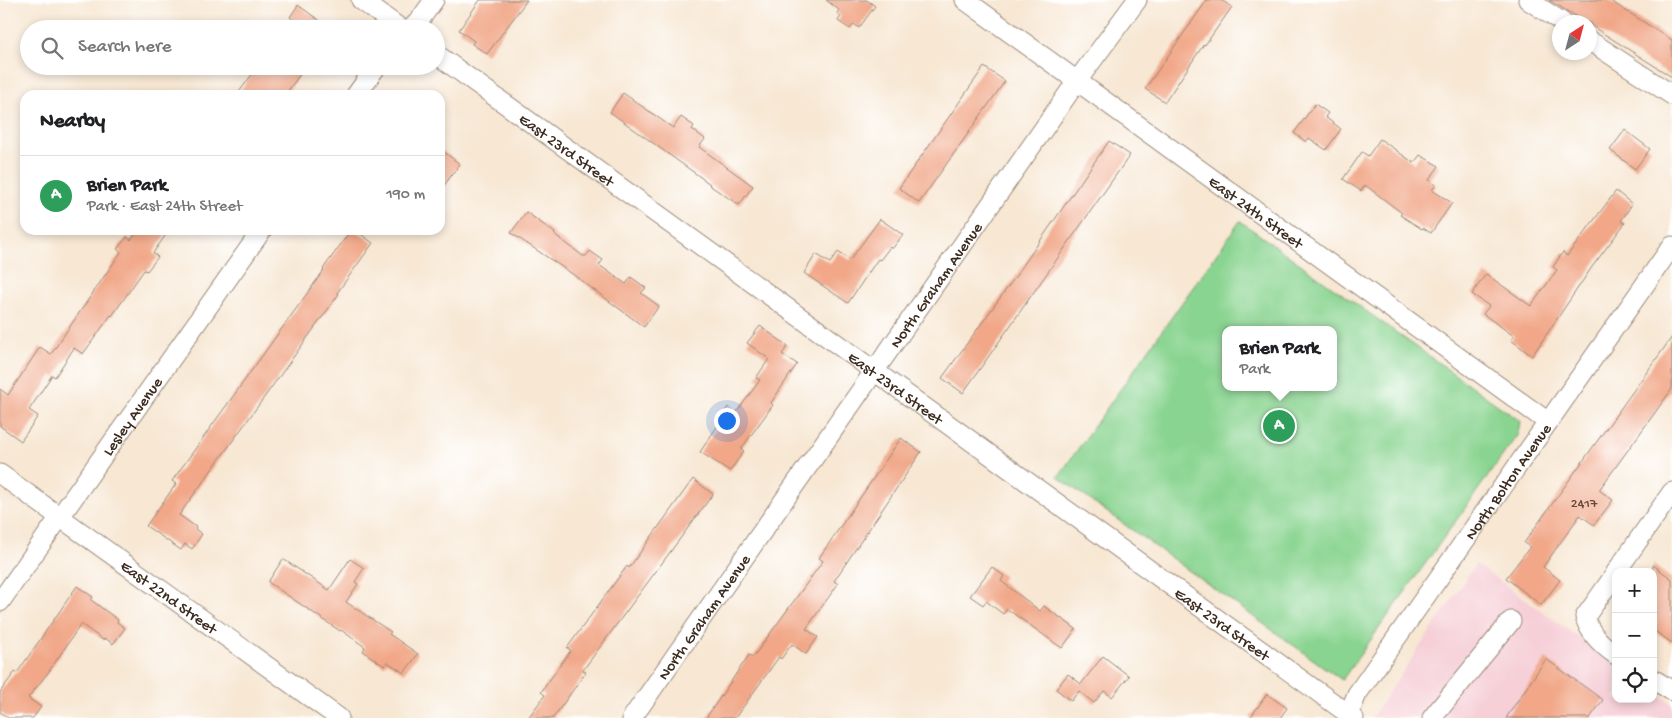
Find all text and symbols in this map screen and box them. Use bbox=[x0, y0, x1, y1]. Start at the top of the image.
north arrow bbox=[1552, 15, 1597, 60]
search box bbox=[20, 20, 445, 75]
icon: search bbox=[38, 34, 66, 62]
text: Search here bbox=[78, 36, 172, 59]
text: Nearby bbox=[40, 110, 105, 135]
street label: East 23rd Street bbox=[514, 111, 618, 193]
street label: East 24th Street bbox=[1204, 173, 1307, 255]
text: Brien Park bbox=[87, 175, 167, 198]
text: A bbox=[51, 186, 61, 205]
text: 190 m bbox=[386, 186, 425, 205]
text: Park · East 24th Street bbox=[87, 198, 242, 217]
street label: North Graham Avenue bbox=[887, 219, 989, 353]
popup bbox=[1222, 326, 1337, 391]
text: Brien Park bbox=[1239, 338, 1320, 361]
street label: East 23rd Street bbox=[843, 349, 947, 431]
text: Park bbox=[1239, 361, 1270, 380]
street label: Lesley Avenue bbox=[100, 374, 169, 461]
pin: A bbox=[1263, 407, 1295, 445]
your location bbox=[714, 408, 740, 434]
street label: North Bolton Avenue bbox=[1462, 420, 1558, 545]
house number: 2417 bbox=[1571, 496, 1598, 513]
street label: North Graham Avenue bbox=[655, 551, 757, 685]
street label: East 22nd Street bbox=[116, 558, 221, 641]
map controls bbox=[1612, 568, 1657, 703]
button: + bbox=[1612, 568, 1657, 613]
street label: East 23rd Street bbox=[1169, 585, 1273, 668]
button: − bbox=[1612, 613, 1657, 658]
button: locate bbox=[1612, 658, 1657, 703]

